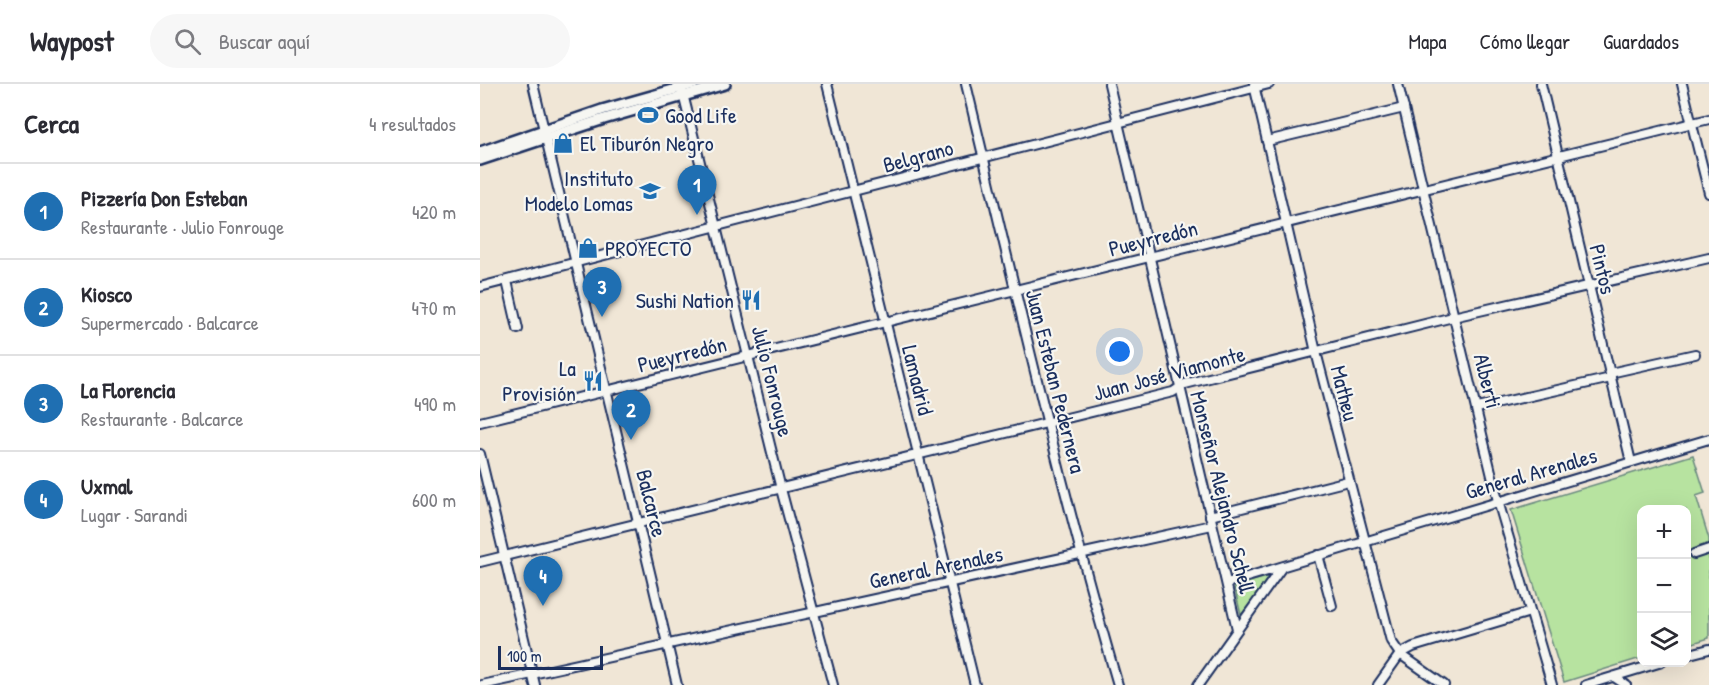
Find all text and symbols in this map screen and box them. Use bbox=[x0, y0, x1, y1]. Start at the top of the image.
search box bbox=[150, 14, 570, 68]
text: Waypost bbox=[30, 22, 114, 60]
icon: search bbox=[171, 25, 204, 58]
text: Buscar aquí bbox=[219, 26, 310, 56]
text: Mapa bbox=[1408, 27, 1446, 56]
text: Cómo llegar bbox=[1479, 27, 1570, 56]
text: Guardados bbox=[1603, 27, 1679, 56]
place label: Good Life bbox=[665, 100, 737, 130]
sports icon: Good Life bbox=[636, 103, 660, 127]
text: Cerca bbox=[24, 106, 79, 141]
text: 4 resultados bbox=[369, 110, 456, 137]
place label: El Tiburón Negro bbox=[580, 128, 714, 158]
shop icon: El Tiburón Negro bbox=[551, 131, 575, 155]
street label: Belgrano bbox=[880, 132, 957, 180]
place label: Instituto Modelo Lomas bbox=[525, 163, 633, 218]
pin: 1 bbox=[678, 166, 716, 215]
school or university icon: Instituto Modelo Lomas bbox=[638, 179, 662, 203]
text: Pizzería Don Esteban bbox=[81, 183, 248, 213]
text: 1 bbox=[40, 198, 47, 225]
text: 420 m bbox=[412, 198, 456, 225]
street label: Pueyrredón bbox=[1105, 212, 1201, 264]
text: Restaurante · Julio Fonrouge bbox=[81, 213, 284, 240]
place label: PROYECTO bbox=[605, 233, 692, 263]
shop icon: PROYECTO bbox=[576, 236, 600, 260]
street label: Pintos bbox=[1582, 241, 1624, 297]
pin: 3 bbox=[582, 268, 622, 317]
text: Kiosco bbox=[81, 279, 132, 309]
place label: Sushi Nation bbox=[636, 285, 734, 315]
street label: Juan Esteban Pedernera bbox=[1019, 286, 1093, 477]
restaurant icon: Sushi Nation bbox=[739, 288, 763, 312]
text: 2 bbox=[39, 294, 48, 321]
text: 470 m bbox=[411, 294, 456, 321]
text: Supermercado · Balcarce bbox=[81, 309, 259, 336]
street label: Julio Fonrouge bbox=[745, 322, 801, 440]
street label: Pueyrredón bbox=[634, 328, 730, 380]
your location bbox=[1105, 337, 1134, 366]
street label: Juan José Viamonte bbox=[1090, 338, 1248, 408]
street label: Lamadrid bbox=[895, 342, 941, 418]
street label: Alberti bbox=[1467, 351, 1509, 411]
place label: La Provisión bbox=[502, 353, 576, 408]
street label: Matheu bbox=[1324, 362, 1366, 424]
restaurant icon: La Provisión bbox=[581, 369, 605, 393]
text: La Florencia bbox=[81, 375, 175, 405]
street label: Monseñor Alejandro Schell bbox=[1183, 388, 1263, 597]
text: 3 bbox=[39, 390, 48, 417]
text: 490 m bbox=[414, 390, 456, 417]
pin: 2 bbox=[612, 390, 650, 440]
text: Restaurante · Balcarce bbox=[81, 405, 243, 432]
street label: General Arenales bbox=[1462, 440, 1600, 506]
street label: Balcarce bbox=[629, 466, 675, 540]
text: Uxmal bbox=[81, 471, 132, 501]
text: 4 bbox=[40, 486, 47, 513]
text: 600 m bbox=[412, 486, 456, 513]
text: Lugar · Sarandi bbox=[81, 501, 188, 528]
map controls bbox=[1637, 505, 1691, 667]
button: + bbox=[1637, 505, 1691, 559]
street label: General Arenales bbox=[867, 538, 1005, 596]
pin: 4 bbox=[524, 556, 562, 606]
button: − bbox=[1637, 559, 1691, 613]
button: layers bbox=[1637, 613, 1691, 667]
scale bar bbox=[498, 643, 603, 670]
text: 100 m bbox=[507, 645, 542, 667]

